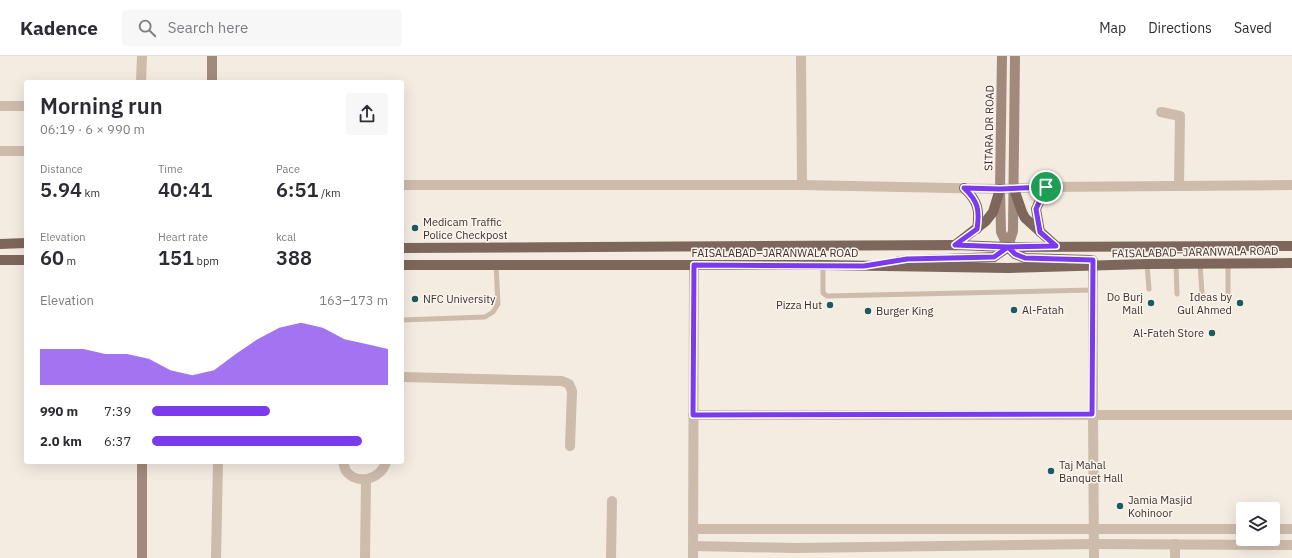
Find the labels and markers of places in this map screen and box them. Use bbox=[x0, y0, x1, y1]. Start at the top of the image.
pin bbox=[1029, 170, 1063, 204]
place label: Medicam Traffic Police Checkpost bbox=[423, 215, 508, 242]
marker: Medicam Traffic Police Checkpost bbox=[410, 223, 420, 233]
place label: Do Burj Mall bbox=[1107, 290, 1143, 317]
place label: Ideas by Gul Ahmed bbox=[1177, 290, 1233, 317]
place label: NFC University bbox=[423, 292, 496, 306]
marker: NFC University bbox=[410, 294, 420, 304]
place label: Pizza Hut bbox=[776, 298, 822, 312]
marker: Do Burj Mall bbox=[1146, 298, 1156, 308]
marker: Ideas by Gul Ahmed bbox=[1235, 298, 1245, 308]
marker: Pizza Hut bbox=[825, 300, 835, 310]
place label: Al-Fatah bbox=[1022, 303, 1064, 317]
place label: Burger King bbox=[876, 304, 934, 318]
marker: Al-Fatah bbox=[1009, 305, 1019, 315]
marker: Burger King bbox=[863, 306, 873, 316]
place label: Al-Fateh Store bbox=[1133, 326, 1204, 340]
marker: Al-Fateh Store bbox=[1207, 328, 1217, 338]
place label: Taj Mahal Banquet Hall bbox=[1059, 458, 1123, 485]
marker: Taj Mahal Banquet Hall bbox=[1046, 466, 1056, 476]
place label: Jamia Masjid Kohinoor bbox=[1128, 493, 1192, 520]
marker: Jamia Masjid Kohinoor bbox=[1115, 501, 1125, 511]

